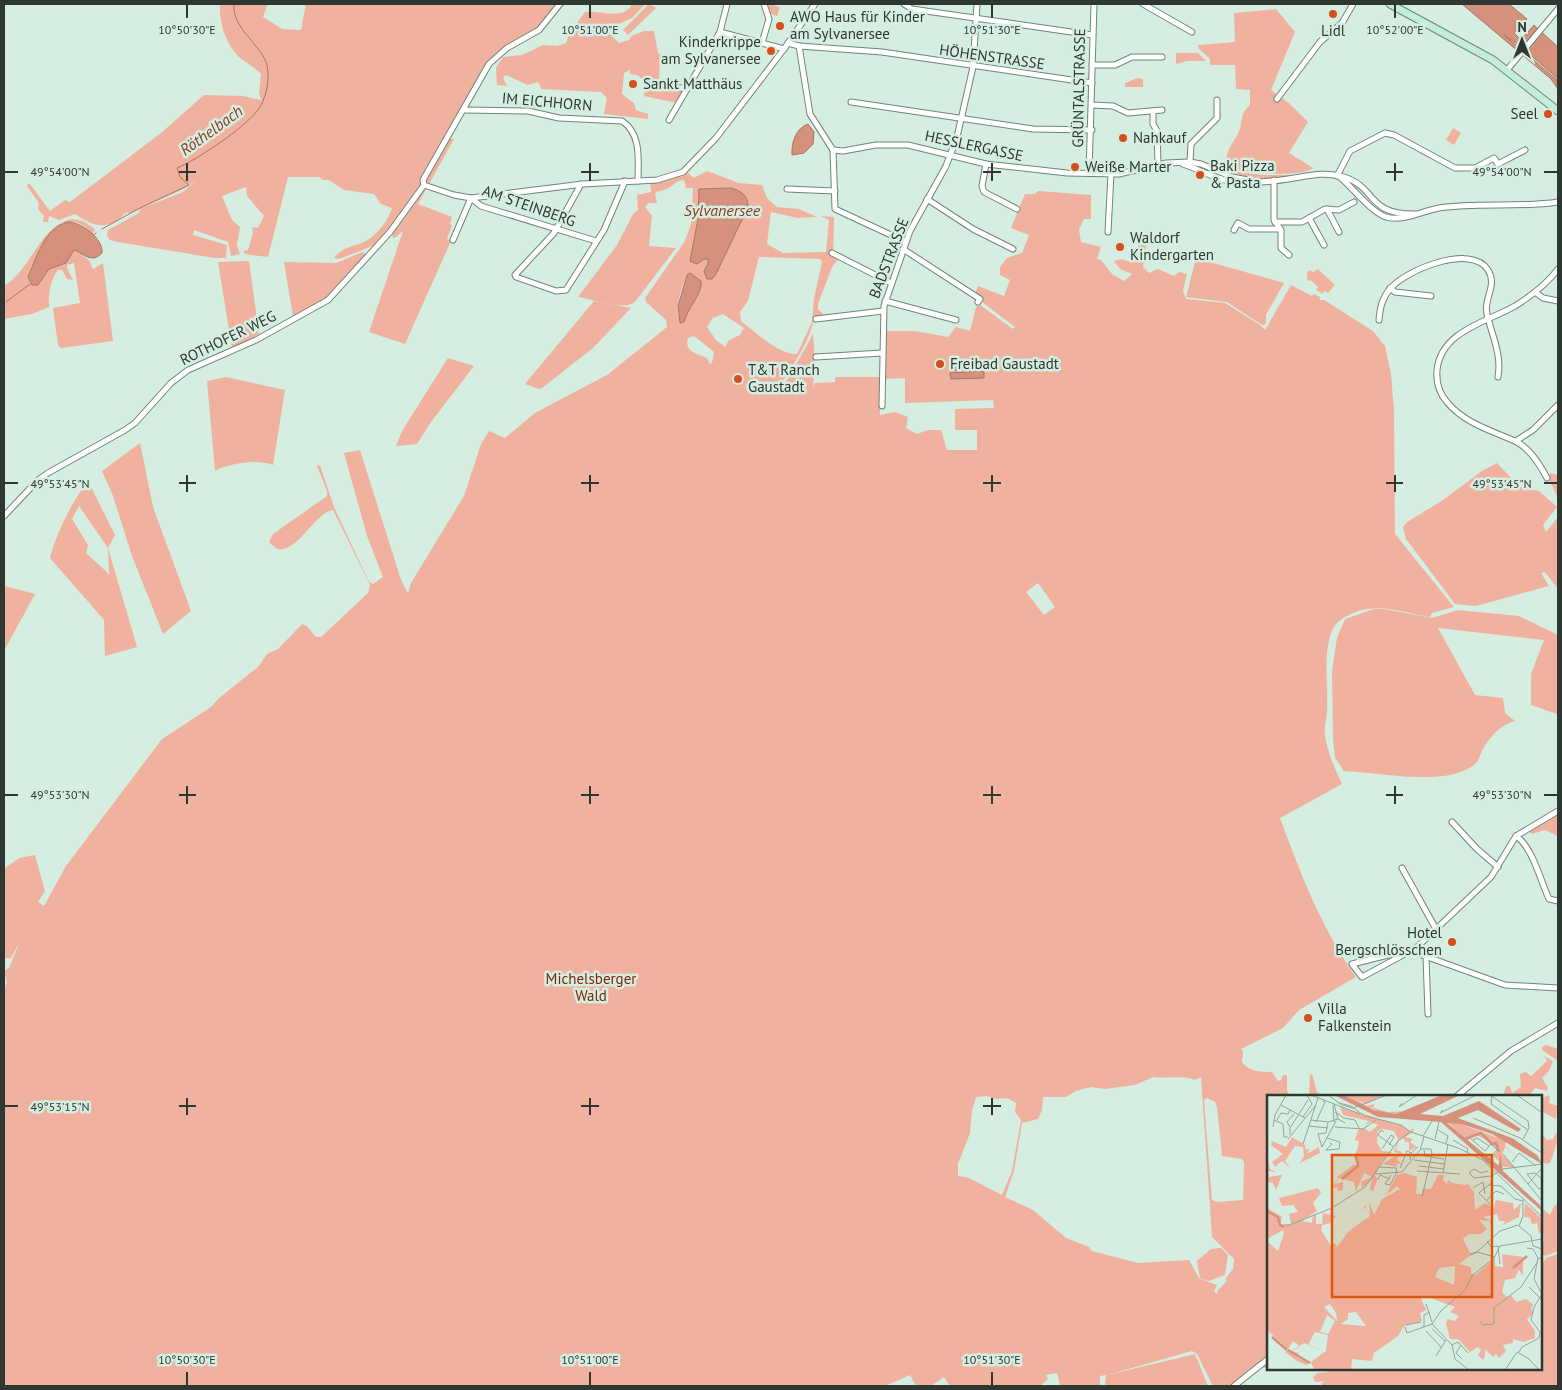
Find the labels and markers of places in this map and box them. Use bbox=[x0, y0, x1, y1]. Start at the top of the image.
place label: AWO Haus für Kinder am Sylvanersee bbox=[790, 7, 925, 43]
marker: Lidl bbox=[1327, 8, 1339, 20]
marker: AWO Haus für Kinder am Sylvanersee bbox=[774, 20, 786, 32]
place label: Lidl bbox=[1321, 21, 1346, 40]
place label: Kinderkrippe am Sylvanersee bbox=[661, 32, 761, 68]
marker: Kinderkrippe am Sylvanersee bbox=[765, 45, 777, 57]
place label: Sankt Matthäus bbox=[643, 74, 742, 93]
marker: Sankt Matthäus bbox=[627, 78, 639, 90]
place label: Seel bbox=[1511, 104, 1539, 123]
marker: Seel bbox=[1542, 108, 1554, 120]
place label: Nahkauf bbox=[1133, 128, 1187, 147]
marker: Nahkauf bbox=[1117, 132, 1129, 144]
place label: Baki Pizza & Pasta bbox=[1210, 156, 1275, 192]
place label: Weiße Marter bbox=[1085, 157, 1171, 176]
marker: Weiße Marter bbox=[1069, 161, 1081, 173]
marker: Baki Pizza & Pasta bbox=[1194, 169, 1206, 181]
place label: Waldorf Kindergarten bbox=[1130, 228, 1214, 264]
marker: Waldorf Kindergarten bbox=[1114, 241, 1126, 253]
place label: Freibad Gaustadt bbox=[950, 354, 1059, 373]
marker: Freibad Gaustadt bbox=[934, 358, 946, 370]
place label: T&T Ranch Gaustadt bbox=[748, 360, 820, 396]
marker: T&T Ranch Gaustadt bbox=[732, 373, 744, 385]
place label: Hotel Bergschlösschen bbox=[1335, 923, 1443, 959]
marker: Hotel Bergschlösschen bbox=[1446, 936, 1458, 948]
place label: Villa Falkenstein bbox=[1317, 999, 1392, 1035]
marker: Villa Falkenstein bbox=[1302, 1012, 1314, 1024]

